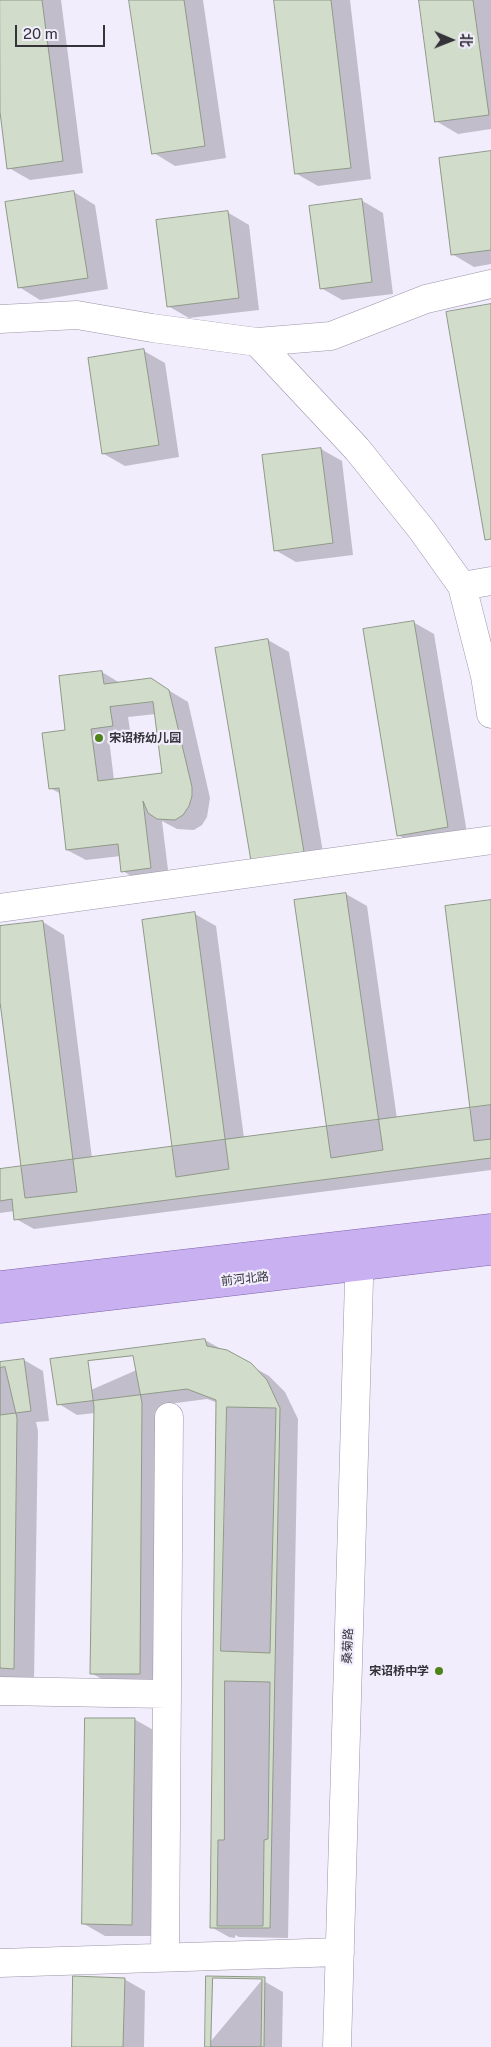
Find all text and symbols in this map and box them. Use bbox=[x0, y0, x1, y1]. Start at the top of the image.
scale bar bbox=[18, 15, 108, 47]
north arrow bbox=[426, 15, 476, 65]
text: 20 m bbox=[23, 25, 58, 42]
text: 北 bbox=[458, 33, 474, 47]
place label: 宋诏桥幼儿园 bbox=[109, 731, 181, 745]
marker: 宋诏桥幼儿园 bbox=[93, 732, 105, 744]
street label: 前河北路 bbox=[220, 1269, 270, 1289]
street label: 桑菊路 bbox=[340, 1628, 356, 1664]
place label: 宋诏桥中学 bbox=[369, 1664, 429, 1678]
marker: 宋诏桥中学 bbox=[433, 1665, 445, 1677]

